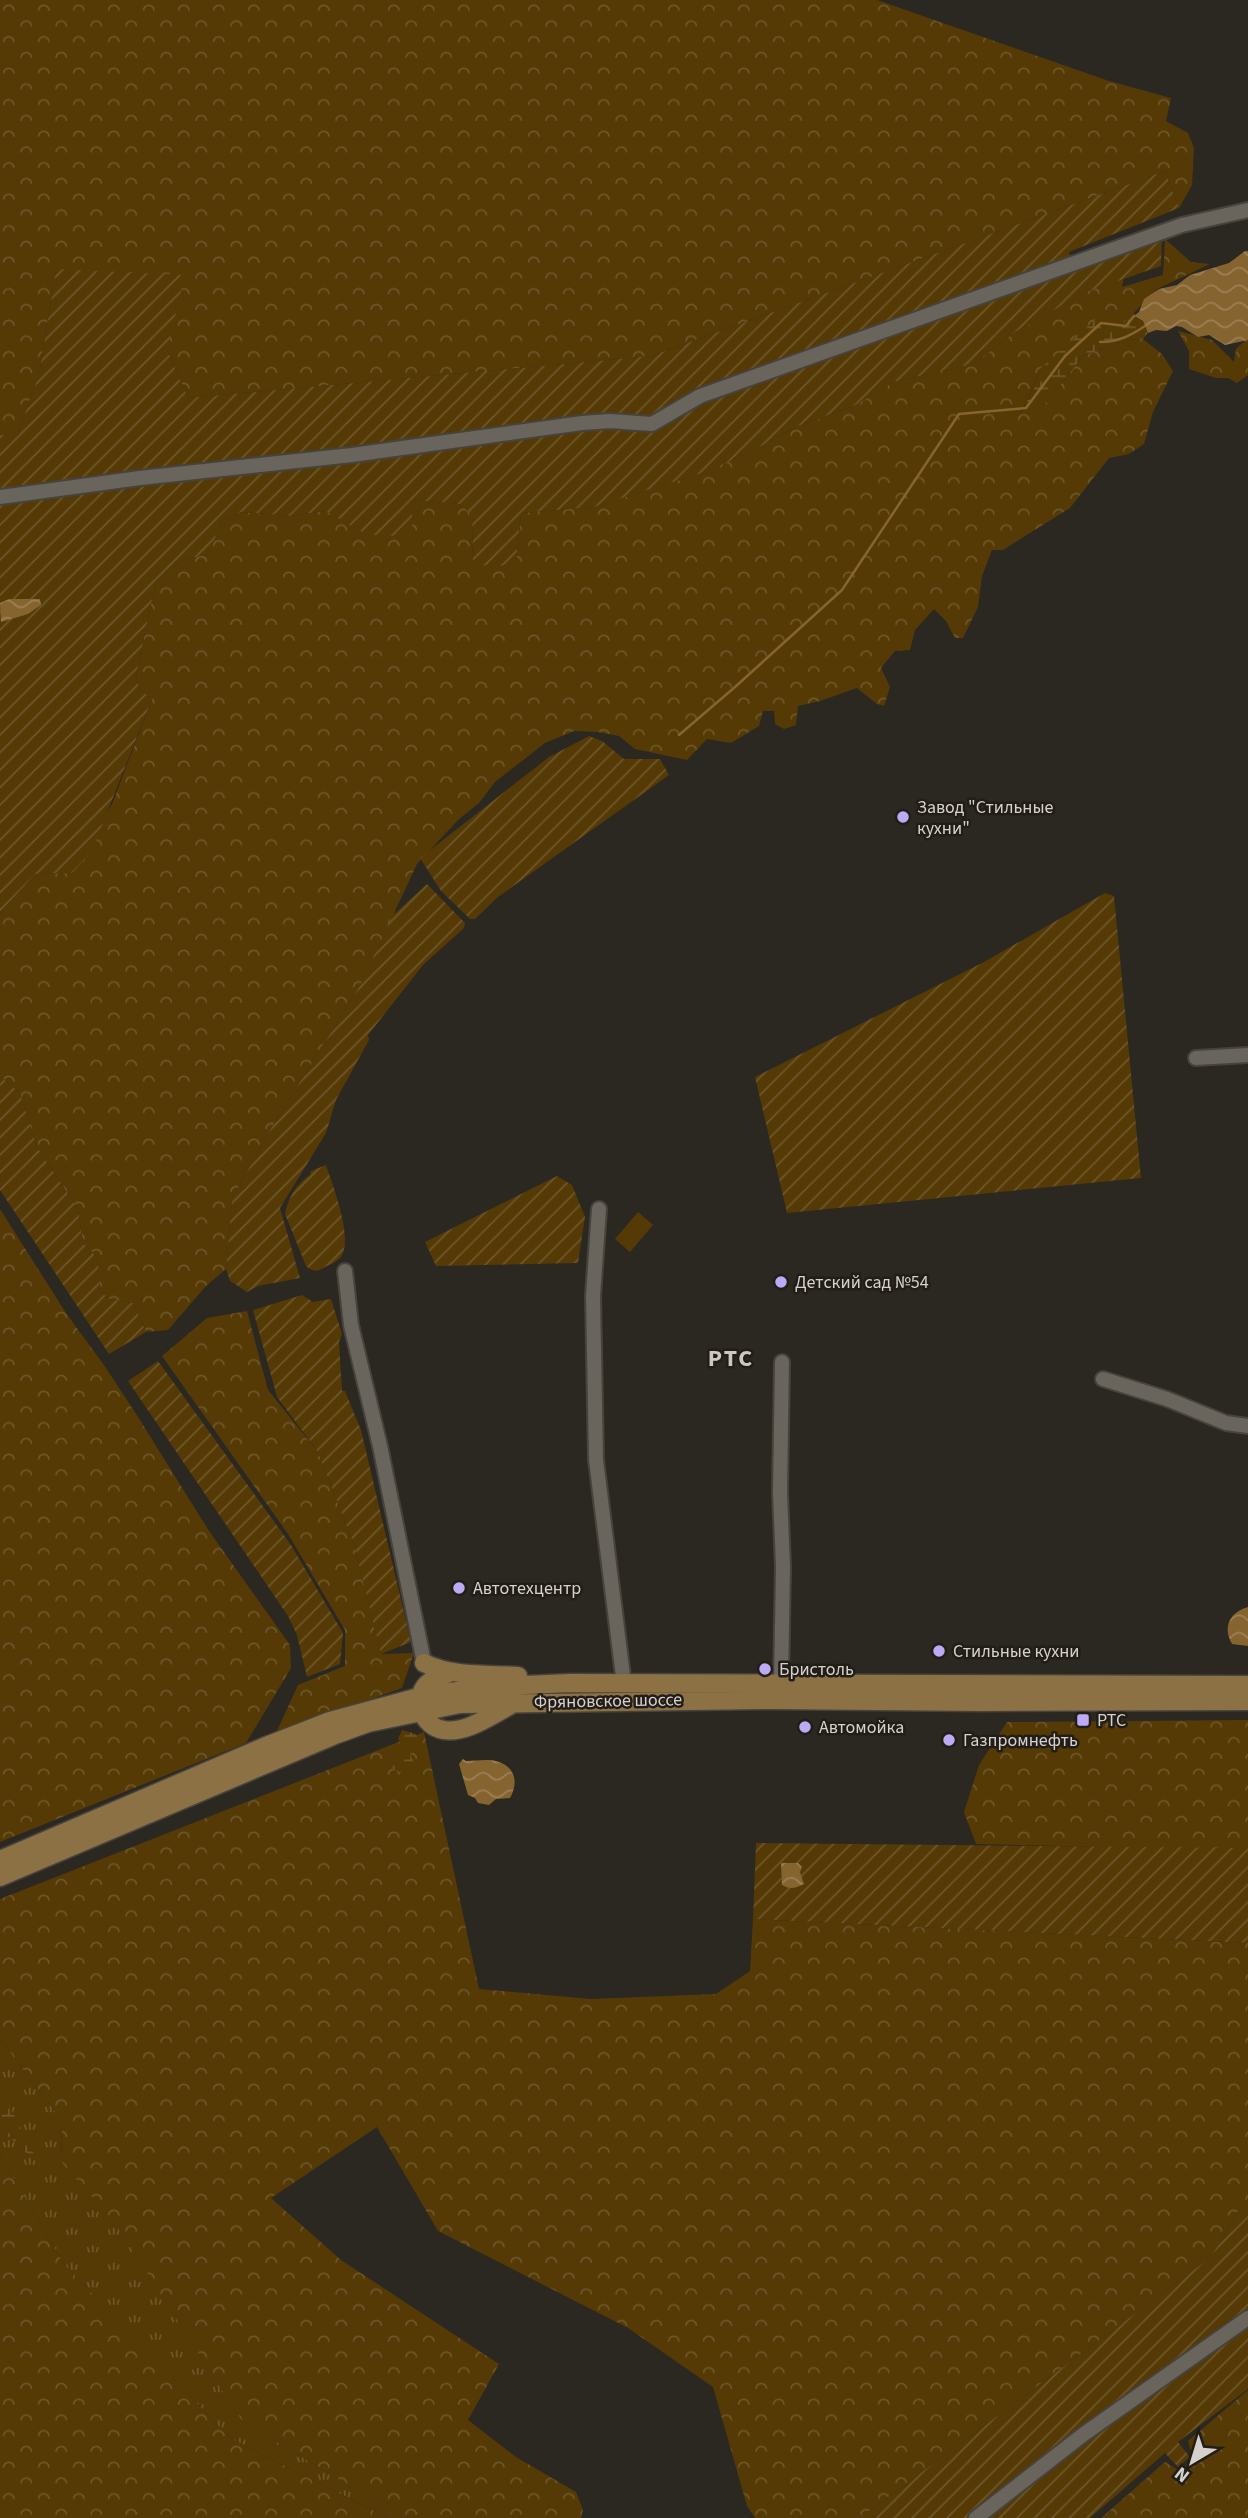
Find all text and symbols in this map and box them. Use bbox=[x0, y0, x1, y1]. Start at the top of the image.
place label: Завод "Стильные кухни" bbox=[917, 795, 1054, 841]
marker: Завод "Стильные кухни" bbox=[895, 809, 911, 825]
place label: Детский сад №54 bbox=[795, 1270, 929, 1295]
marker: Детский сад №54 bbox=[773, 1274, 789, 1290]
district label: РТС bbox=[708, 1341, 754, 1376]
place label: Автотехцентр bbox=[473, 1576, 581, 1601]
marker: Автотехцентр bbox=[451, 1580, 467, 1596]
place label: Стильные кухни bbox=[953, 1639, 1080, 1664]
marker: Стильные кухни bbox=[931, 1643, 947, 1659]
place label: Бристоль bbox=[779, 1657, 854, 1682]
marker: Бристоль bbox=[757, 1661, 773, 1677]
street label: Фряновское шоссе bbox=[534, 1687, 682, 1715]
place label: РТС bbox=[1097, 1708, 1126, 1733]
marker: РТС bbox=[1075, 1712, 1091, 1728]
place label: Автомойка bbox=[819, 1715, 904, 1740]
marker: Автомойка bbox=[797, 1719, 813, 1735]
place label: Газпромнефть bbox=[963, 1728, 1078, 1753]
marker: Газпромнефть bbox=[941, 1732, 957, 1748]
north arrow bbox=[1157, 2427, 1227, 2497]
text: N bbox=[1169, 2460, 1196, 2489]

